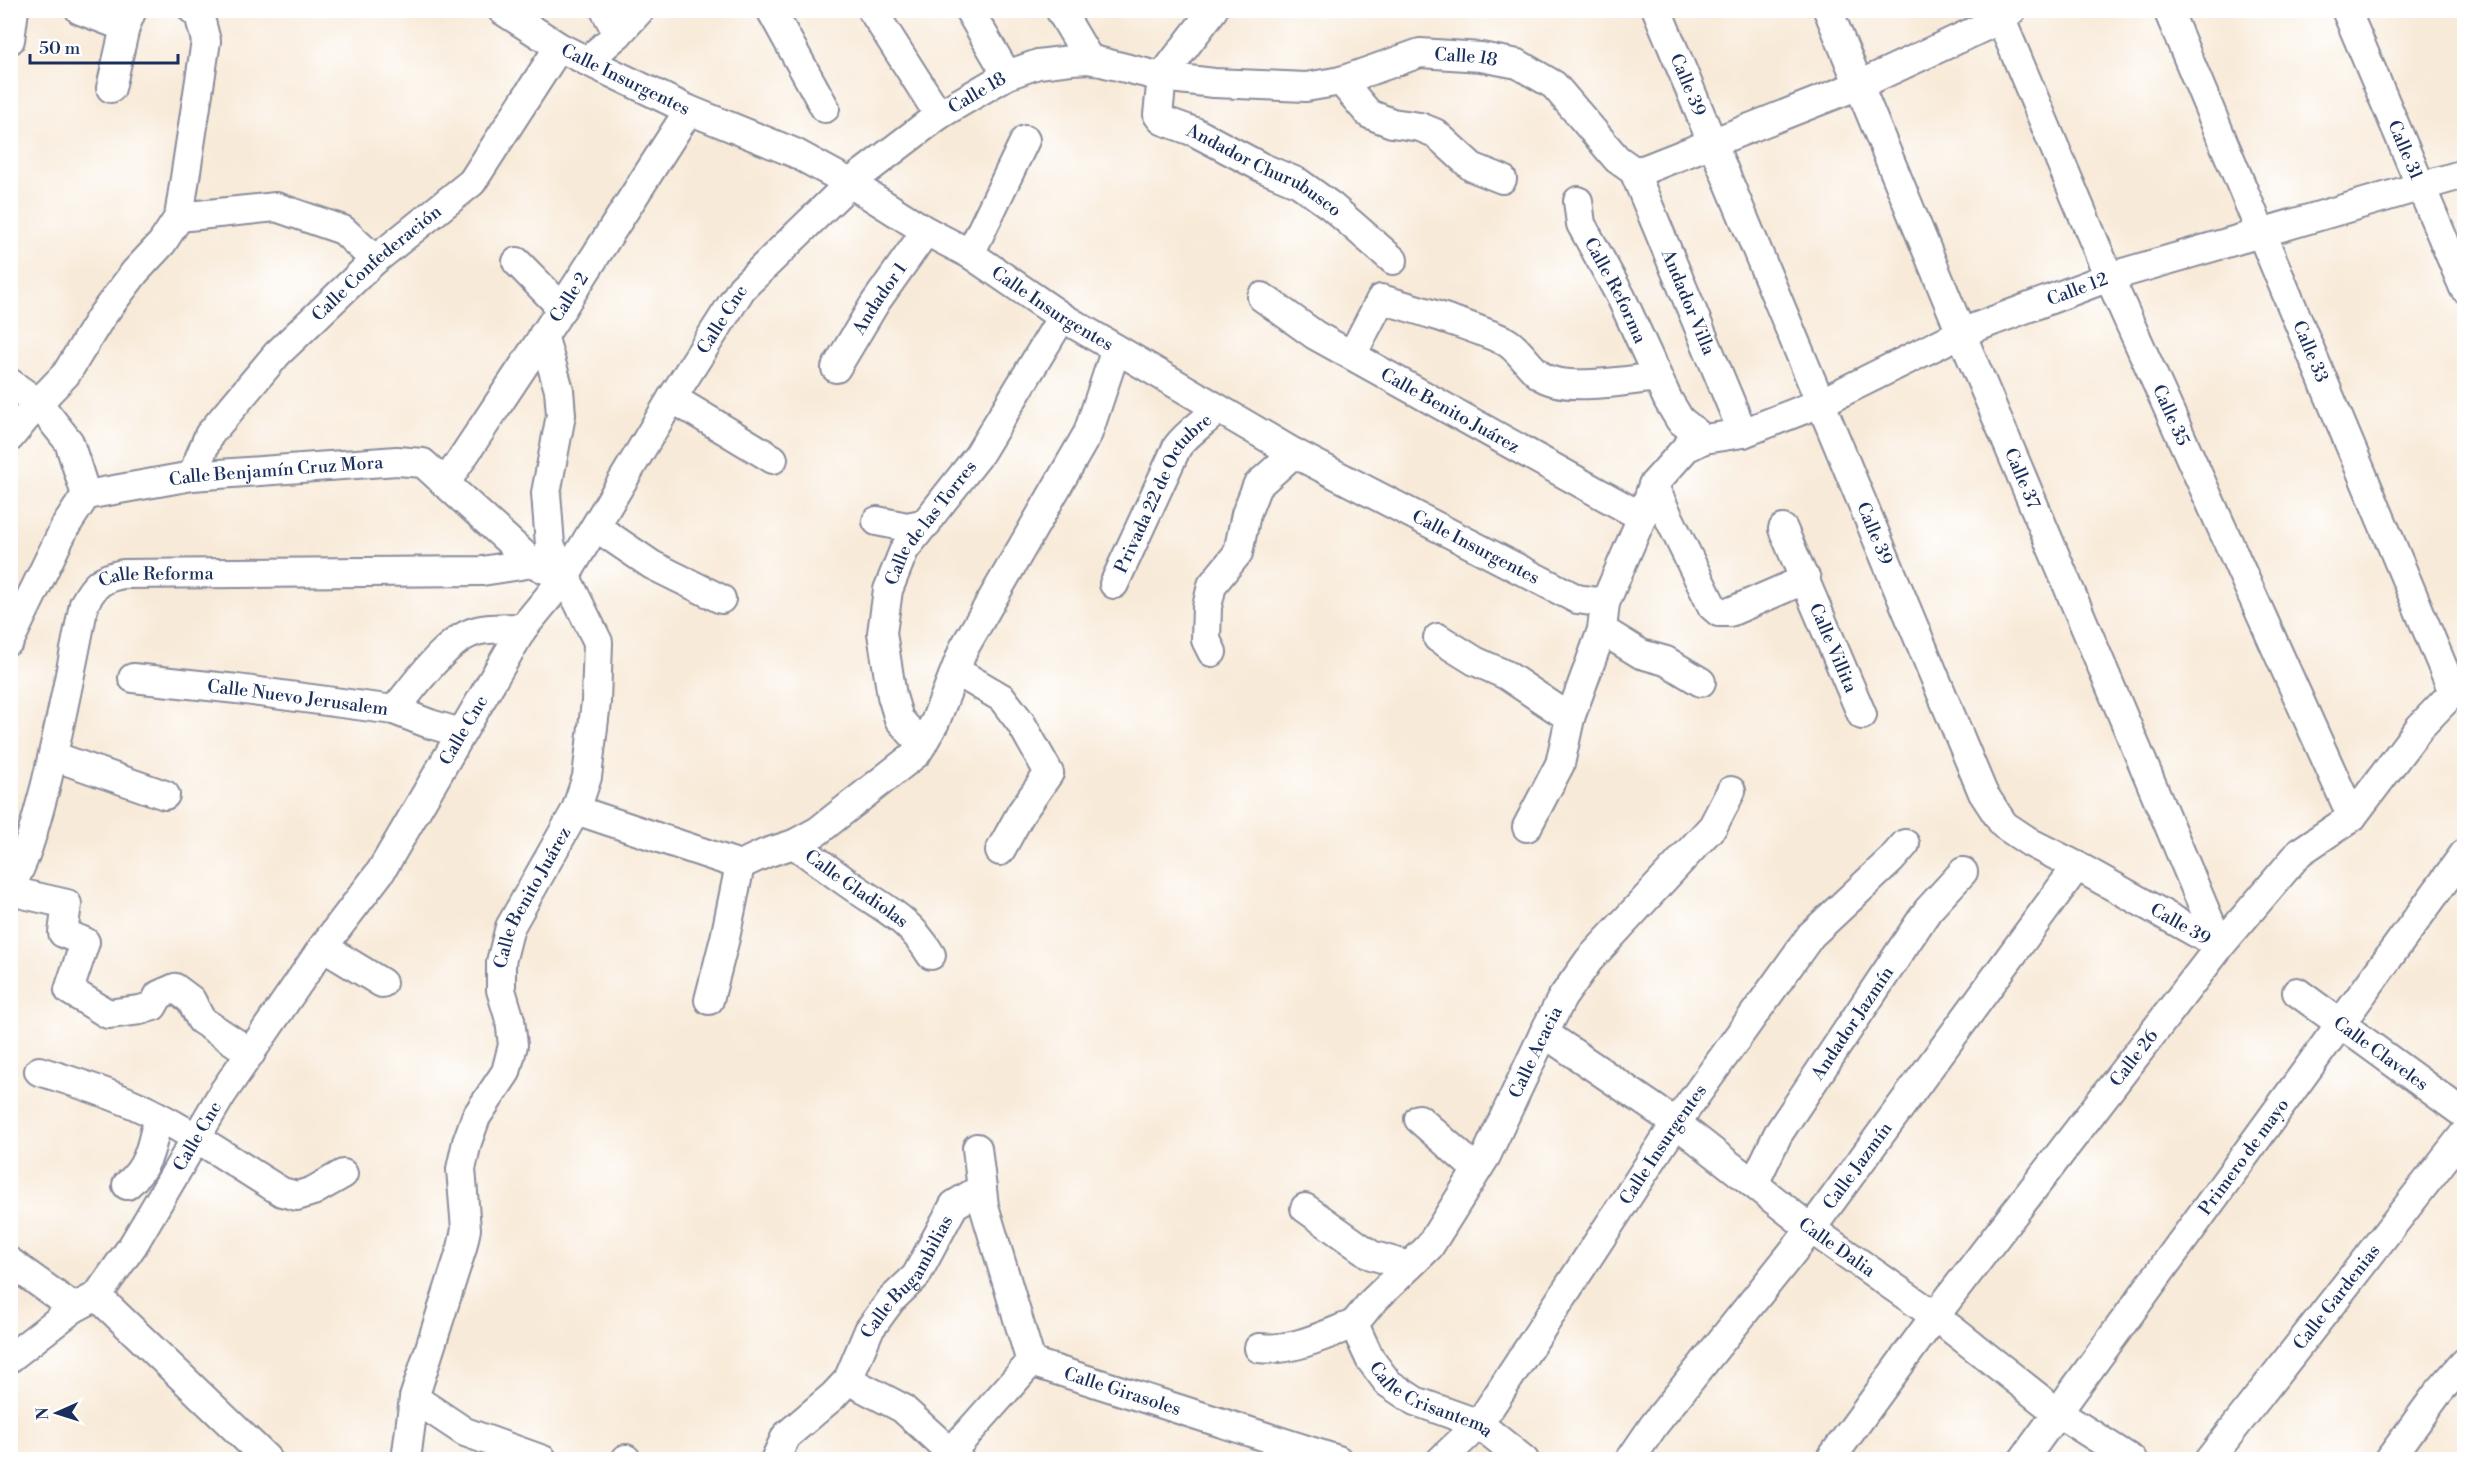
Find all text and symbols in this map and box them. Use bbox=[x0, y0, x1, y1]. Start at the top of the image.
scale bar bbox=[30, 27, 178, 65]
text: 50 m bbox=[39, 37, 81, 60]
street label: Calle Insurgentes bbox=[557, 38, 694, 120]
street label: Calle 18 bbox=[1434, 42, 1500, 71]
street label: Calle 39 bbox=[1665, 50, 1711, 120]
street label: Calle 18 bbox=[944, 67, 1010, 119]
street label: Calle 31 bbox=[2383, 117, 2428, 183]
street label: Andador Churubusco bbox=[1183, 118, 1347, 222]
street label: Calle Confederación bbox=[307, 200, 446, 326]
street label: Calle Reforma bbox=[1579, 233, 1652, 348]
street label: Andador Villa bbox=[1656, 245, 1721, 359]
street label: Andador 1 bbox=[847, 258, 912, 340]
street label: Calle Insurgentes bbox=[987, 261, 1118, 356]
street label: Calle 12 bbox=[2044, 267, 2111, 311]
street label: Calle 2 bbox=[544, 268, 593, 327]
street label: Calle Cnc bbox=[692, 281, 752, 358]
street label: Calle 33 bbox=[2288, 317, 2334, 386]
street label: Calle Benito Juárez bbox=[1377, 362, 1524, 458]
street label: Calle 35 bbox=[2147, 381, 2195, 449]
street label: Privada 22 de Octubre bbox=[1109, 408, 1216, 577]
street label: Calle 37 bbox=[1999, 444, 2045, 512]
street label: Calle Benjamín Cruz Mora bbox=[167, 450, 385, 491]
street label: Calle de las Torres bbox=[880, 456, 982, 589]
street label: Calle 39 bbox=[1852, 499, 1898, 568]
street label: Calle Insurgentes bbox=[1408, 504, 1544, 589]
street label: Calle Reforma bbox=[94, 562, 215, 593]
street label: Calle Villita bbox=[1804, 600, 1863, 697]
street label: Calle Nuevo Jerusalem bbox=[206, 674, 390, 721]
street label: Calle Cnc bbox=[434, 691, 493, 769]
street label: Calle Benito Juárez bbox=[488, 823, 576, 971]
street label: Calle Gladiolas bbox=[800, 844, 913, 933]
street label: Calle 39 bbox=[2146, 898, 2215, 950]
street label: Andador Jazmín bbox=[1805, 962, 1899, 1085]
street label: Calle Acacia bbox=[1503, 1002, 1568, 1102]
street label: Calle Claveles bbox=[2329, 1011, 2433, 1096]
street label: Calle 26 bbox=[2105, 1025, 2163, 1091]
street label: Calle Insurgentes bbox=[1614, 1080, 1712, 1209]
street label: Primero de mayo bbox=[2193, 1094, 2294, 1220]
street label: Calle Cnc bbox=[168, 1097, 227, 1175]
street label: Calle Jazmín bbox=[1818, 1117, 1897, 1214]
street label: Calle Bugambilias bbox=[855, 1211, 958, 1341]
street label: Calle Dalia bbox=[1794, 1212, 1880, 1282]
street label: Calle Gardenias bbox=[2288, 1239, 2385, 1354]
street label: Calle Crisantema bbox=[1364, 1357, 1498, 1443]
street label: Calle Girasoles bbox=[1061, 1362, 1184, 1421]
north arrow bbox=[27, 1383, 87, 1443]
text: N bbox=[33, 1407, 53, 1421]

